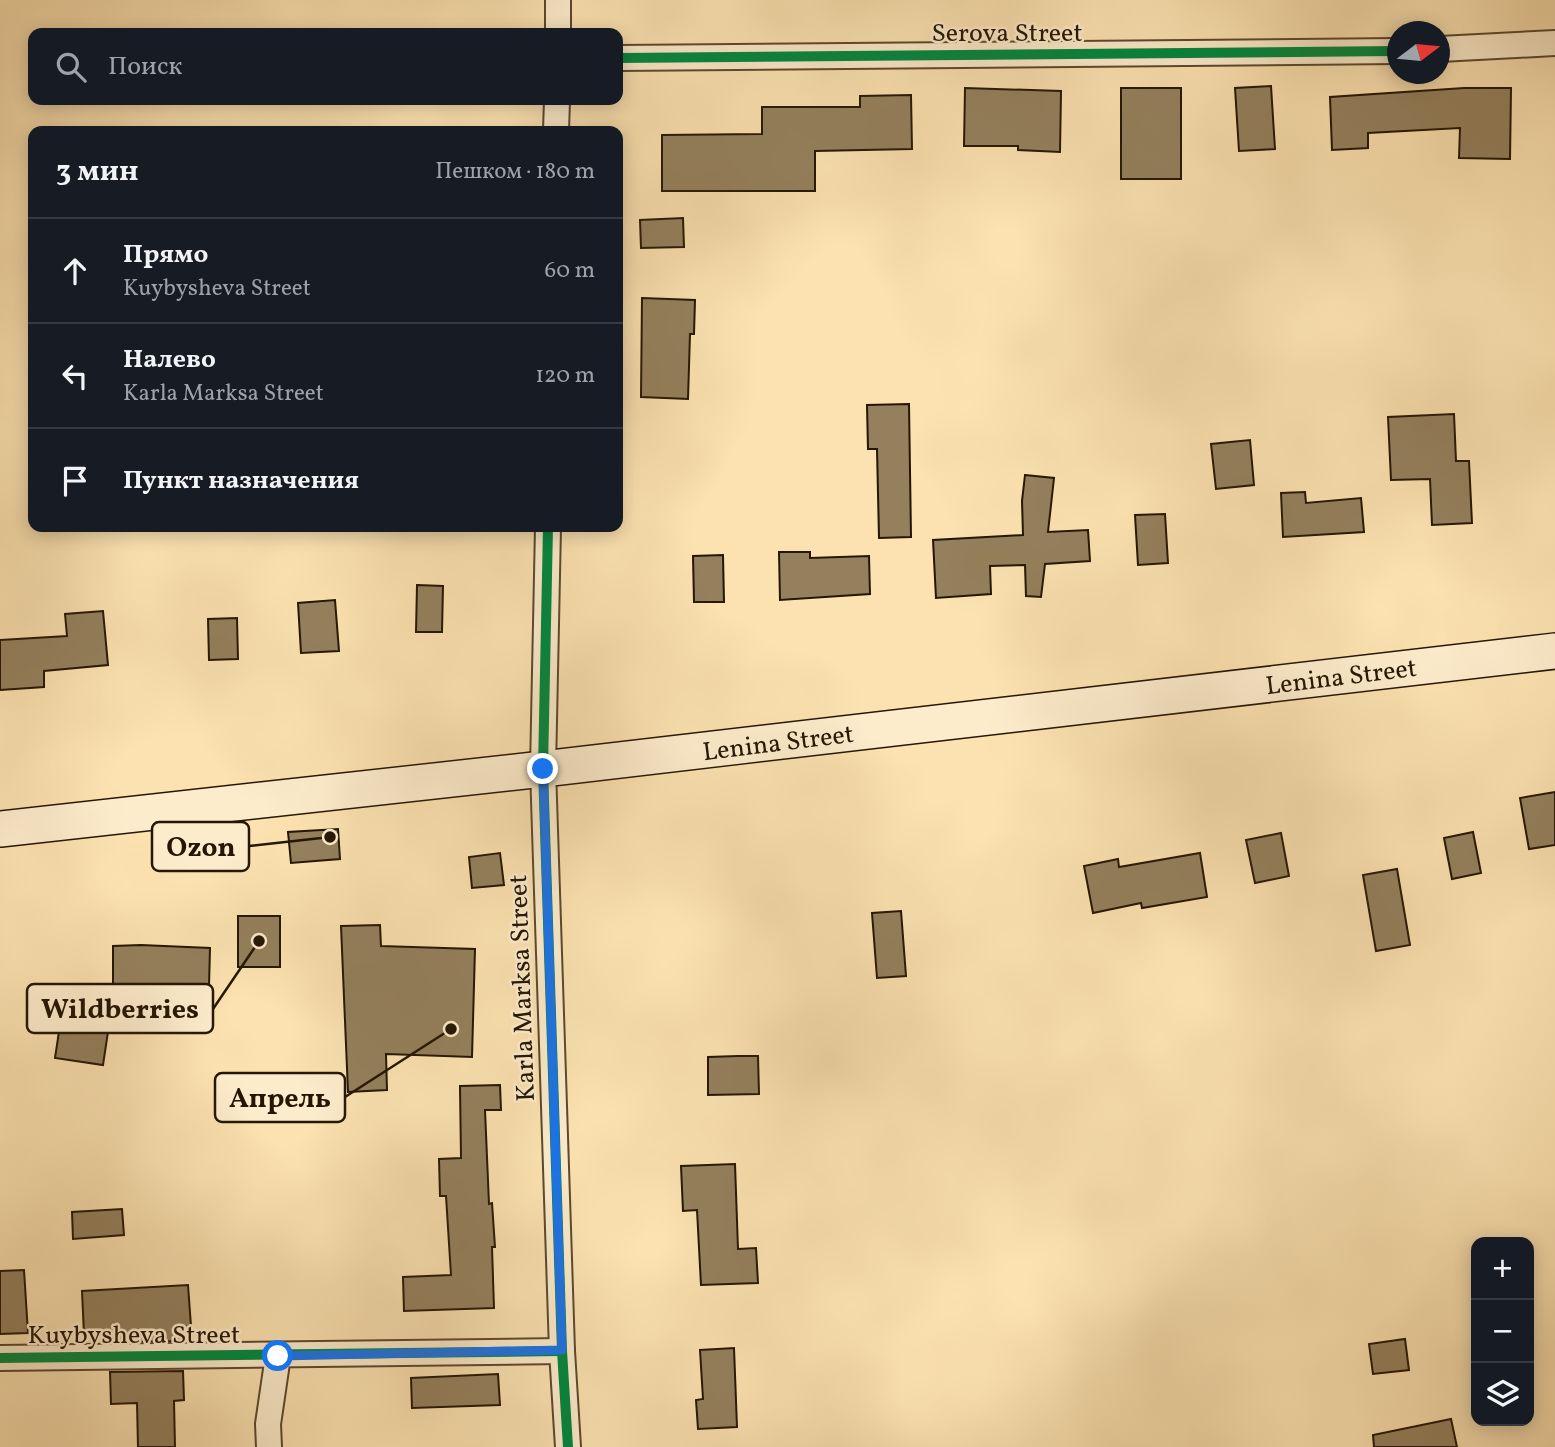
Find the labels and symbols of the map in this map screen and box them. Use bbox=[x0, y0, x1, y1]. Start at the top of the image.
street label: Serova Street bbox=[931, 16, 1083, 52]
north arrow bbox=[1387, 21, 1450, 84]
street label: Lenina Street bbox=[1264, 651, 1419, 705]
street label: Lenina Street bbox=[701, 717, 856, 771]
route end bbox=[527, 753, 558, 784]
callout: Ozon bbox=[152, 822, 249, 871]
text: Ozon bbox=[166, 829, 236, 868]
street label: Karla Marksa Street bbox=[501, 874, 545, 1102]
callout: Wildberries bbox=[27, 984, 213, 1033]
text: Wildberries bbox=[41, 991, 199, 1030]
callout: Апрель bbox=[215, 1073, 345, 1122]
text: Апрель bbox=[229, 1080, 331, 1119]
street label: Kuybysheva Street bbox=[28, 1318, 240, 1354]
route start bbox=[262, 1340, 293, 1371]

